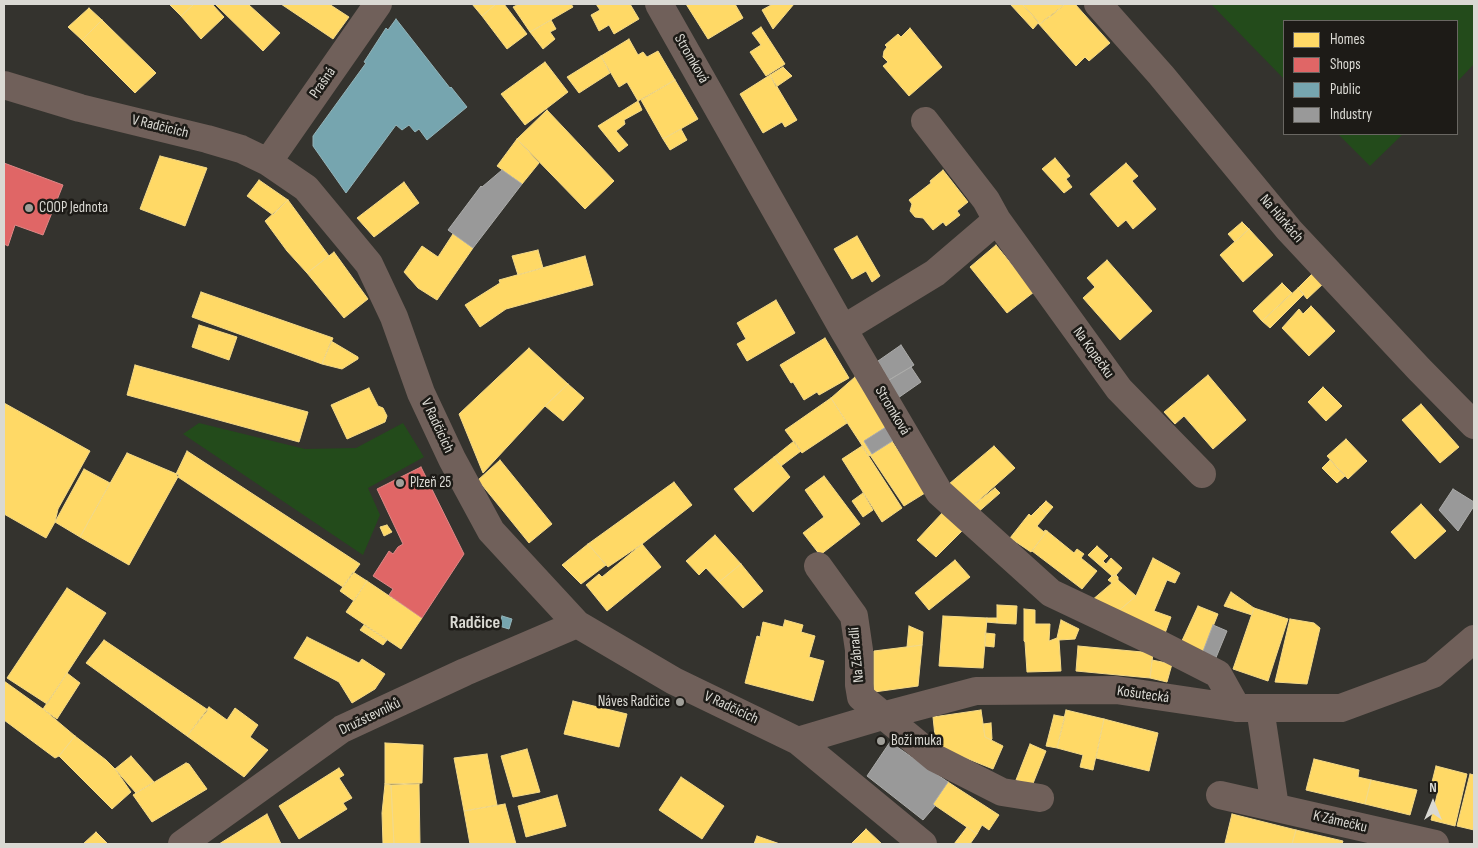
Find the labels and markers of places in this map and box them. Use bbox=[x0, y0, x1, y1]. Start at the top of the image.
place label: COOP Jednota bbox=[39, 199, 108, 217]
marker: COOP Jednota bbox=[23, 202, 35, 214]
place label: Plzeň 25 bbox=[410, 474, 451, 492]
marker: Plzeň 25 bbox=[394, 477, 406, 489]
place label: Náves Radčice bbox=[598, 693, 670, 711]
marker: Náves Radčice bbox=[674, 696, 686, 708]
place label: Boží muka bbox=[891, 732, 942, 750]
marker: Boží muka bbox=[875, 735, 887, 747]

